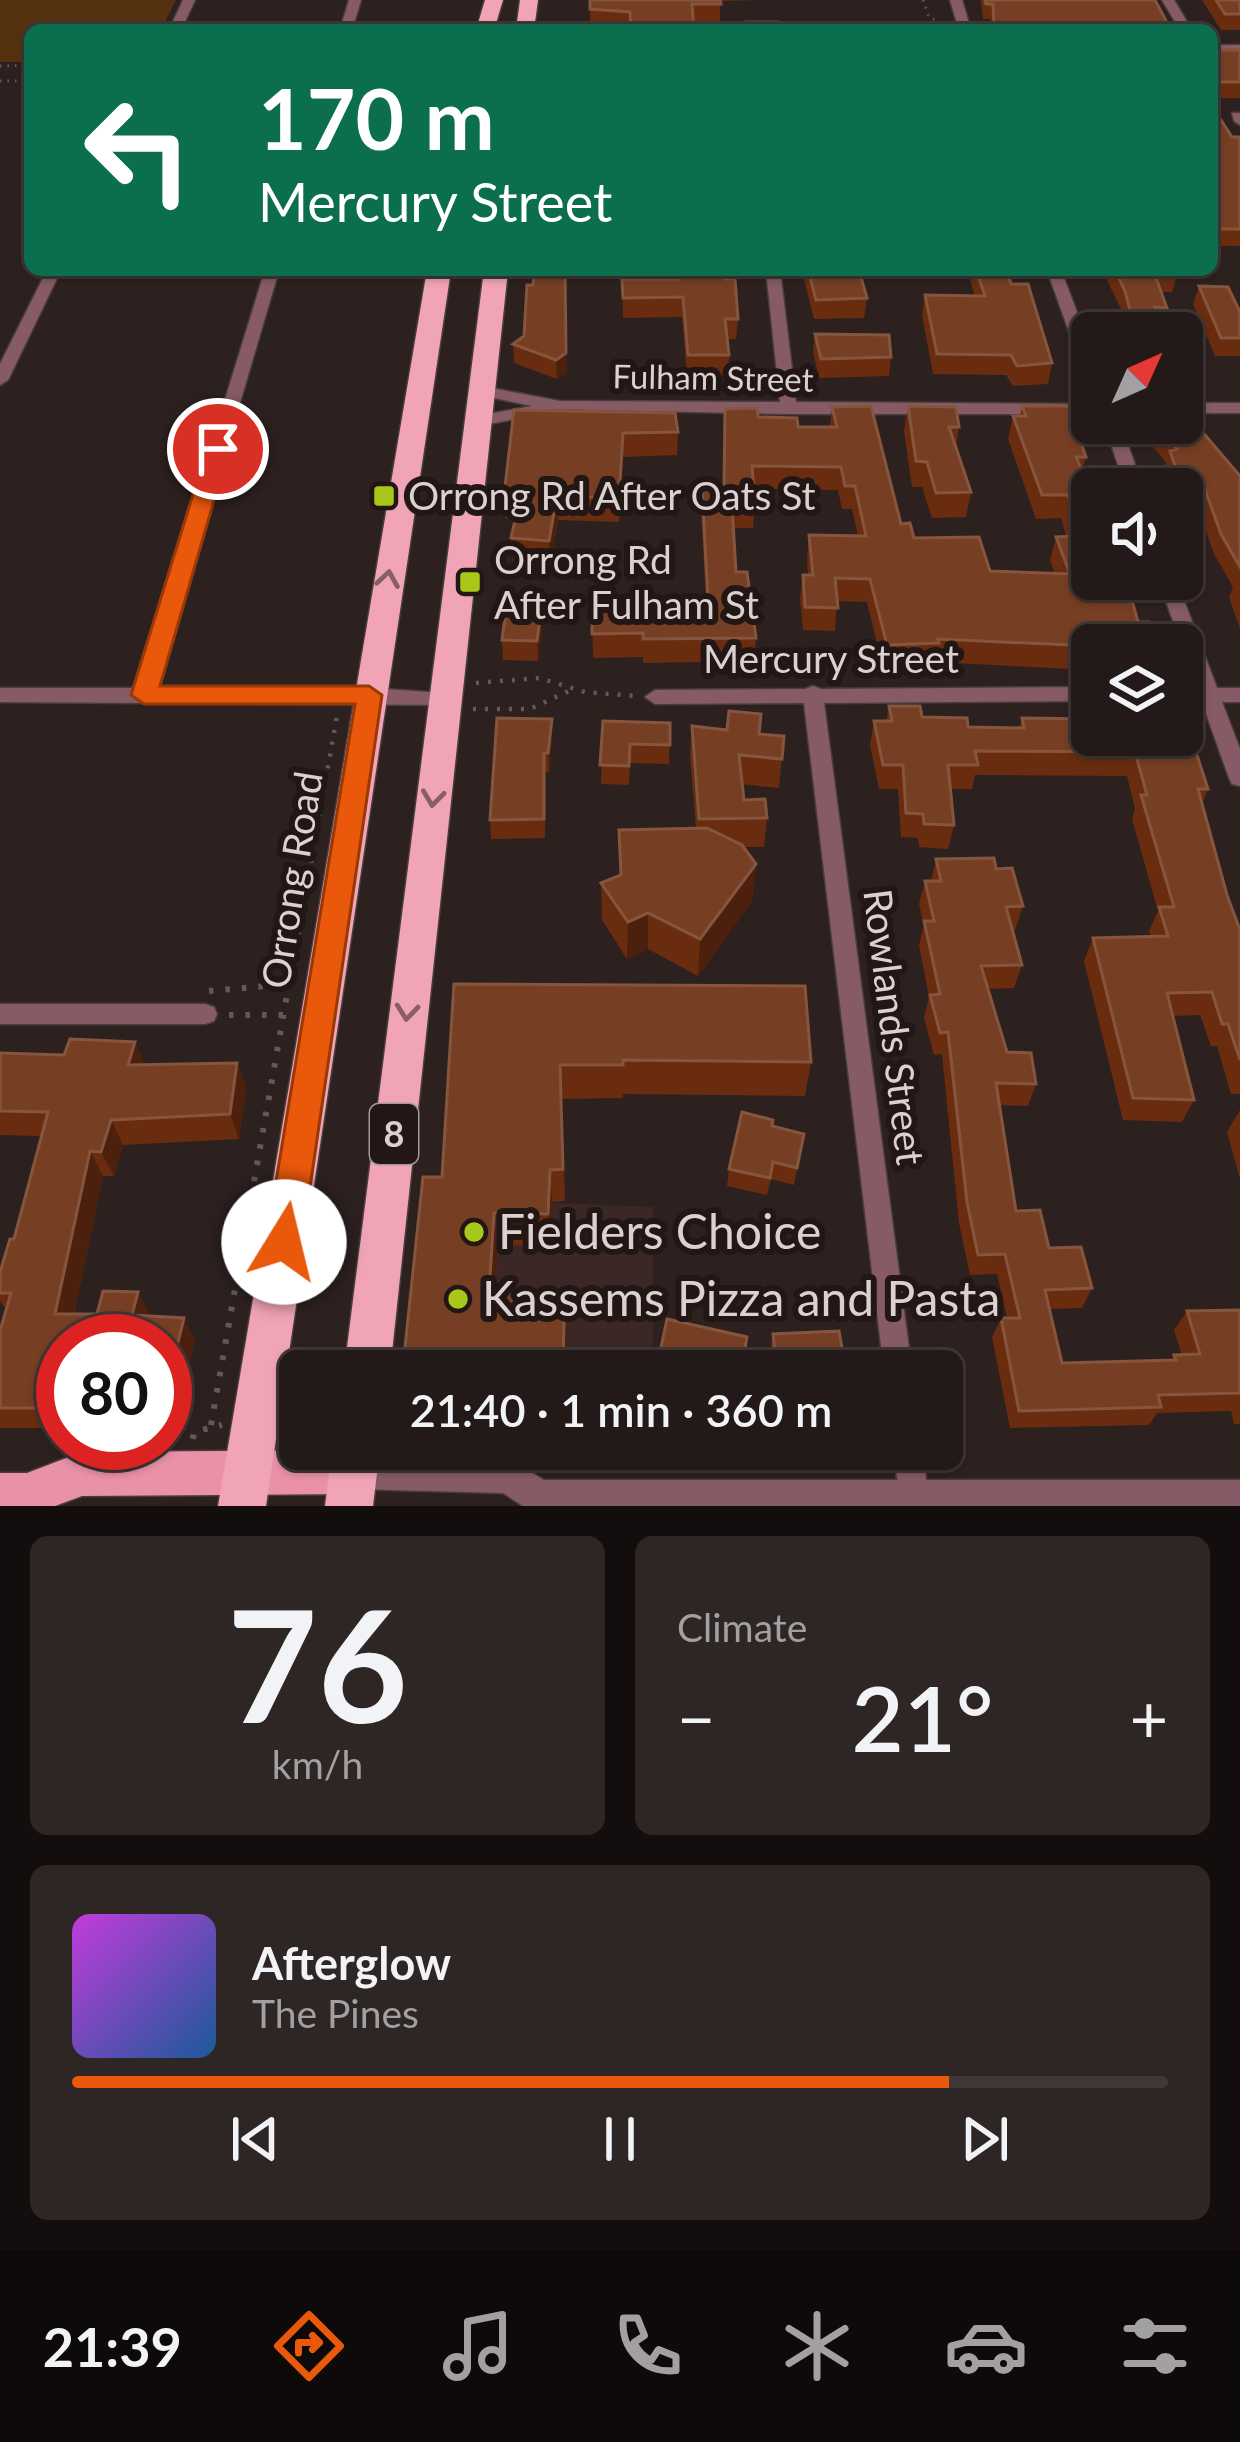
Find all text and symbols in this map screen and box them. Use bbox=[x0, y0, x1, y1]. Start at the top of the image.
text: 170 m bbox=[258, 67, 495, 168]
icon: left bbox=[60, 72, 216, 228]
text: Mercury Street bbox=[258, 169, 612, 234]
north arrow bbox=[1071, 312, 1203, 444]
map controls bbox=[1071, 312, 1203, 756]
street label: Fulham Street bbox=[612, 355, 814, 399]
pin bbox=[167, 398, 269, 500]
icon: arrive bbox=[185, 416, 251, 482]
button: sound bbox=[1071, 468, 1203, 600]
place label: Orrong Rd After Oats St bbox=[408, 472, 816, 518]
marker: Orrong Rd After Oats St bbox=[371, 483, 397, 509]
place label: Orrong Rd After Fulham St bbox=[494, 536, 759, 627]
one-way arrow bbox=[375, 569, 400, 589]
marker: Orrong Rd After Fulham St bbox=[457, 569, 483, 595]
button: layers bbox=[1071, 624, 1203, 756]
street label: Mercury Street bbox=[703, 635, 959, 681]
street label: Orrong Road bbox=[251, 768, 331, 992]
one-way arrow bbox=[420, 788, 446, 808]
street label: Rowlands Street bbox=[855, 886, 935, 1167]
one-way arrow bbox=[395, 1003, 421, 1022]
road number: 8 bbox=[370, 1104, 418, 1164]
position arrow bbox=[221, 1179, 347, 1305]
place label: Fielders Choice bbox=[498, 1202, 821, 1259]
marker: Fielders Choice bbox=[461, 1219, 487, 1245]
place label: Kassems Pizza and Pasta bbox=[482, 1269, 1000, 1326]
marker: Kassems Pizza and Pasta bbox=[445, 1286, 471, 1312]
speed limit sign: 80 bbox=[36, 1314, 192, 1470]
text: 21:40 · 1 min · 360 m bbox=[410, 1383, 832, 1437]
text: 76 bbox=[227, 1569, 408, 1756]
text: Climate bbox=[677, 1604, 807, 1650]
text: 21° bbox=[852, 1663, 993, 1771]
text: − bbox=[677, 1678, 715, 1757]
text: + bbox=[1130, 1678, 1168, 1757]
text: km/h bbox=[272, 1741, 363, 1787]
text: Afterglow bbox=[252, 1936, 451, 1990]
text: The Pines bbox=[252, 1990, 419, 2036]
icon: previous bbox=[222, 2106, 288, 2172]
icon: pause bbox=[587, 2106, 653, 2172]
icon: next bbox=[952, 2106, 1018, 2172]
icon: directions bbox=[267, 2304, 351, 2388]
icon: music bbox=[436, 2304, 520, 2388]
icon: phone bbox=[606, 2304, 690, 2388]
icon: climate bbox=[775, 2304, 859, 2388]
icon: car bbox=[944, 2304, 1028, 2388]
icon: filters bbox=[1113, 2304, 1197, 2388]
text: 21:39 bbox=[43, 2314, 182, 2379]

